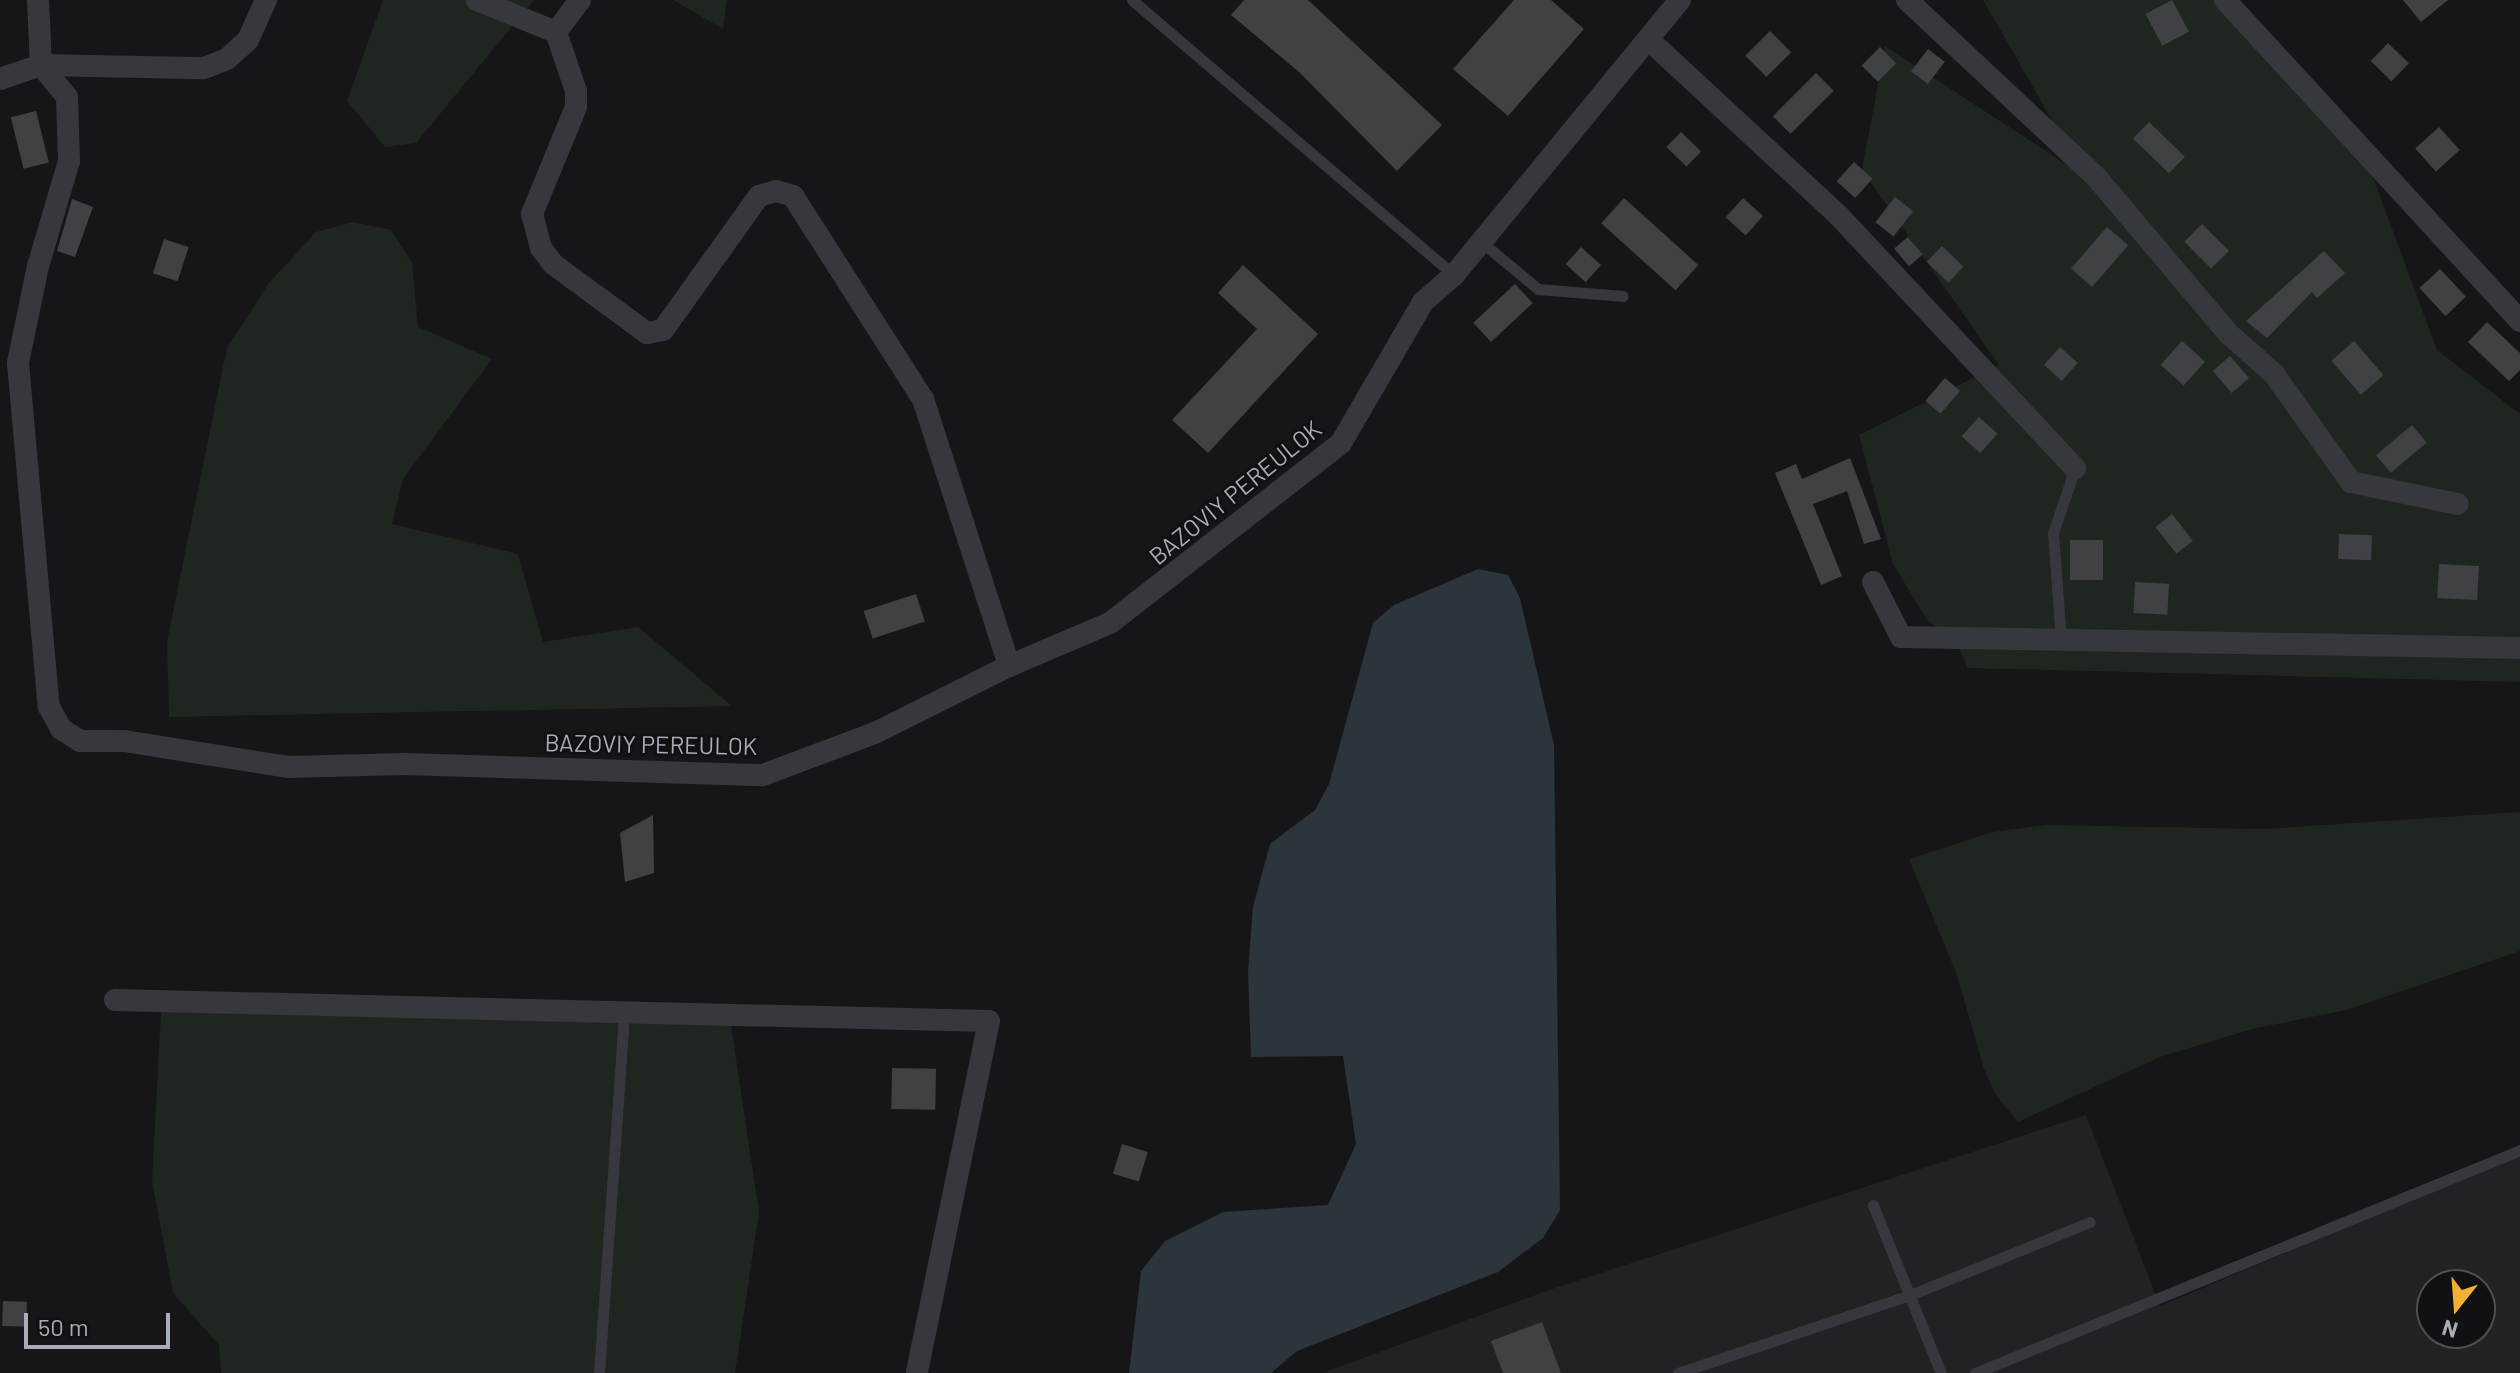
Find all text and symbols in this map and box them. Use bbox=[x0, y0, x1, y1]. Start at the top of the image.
street label: BAZOVIY PEREULOK bbox=[1143, 414, 1327, 570]
street label: BAZOVIY PEREULOK bbox=[544, 728, 758, 760]
north arrow bbox=[2416, 1269, 2496, 1349]
scale bar bbox=[28, 1297, 174, 1347]
text: 50 m bbox=[38, 1312, 89, 1341]
text: N bbox=[2439, 1315, 2460, 1345]

